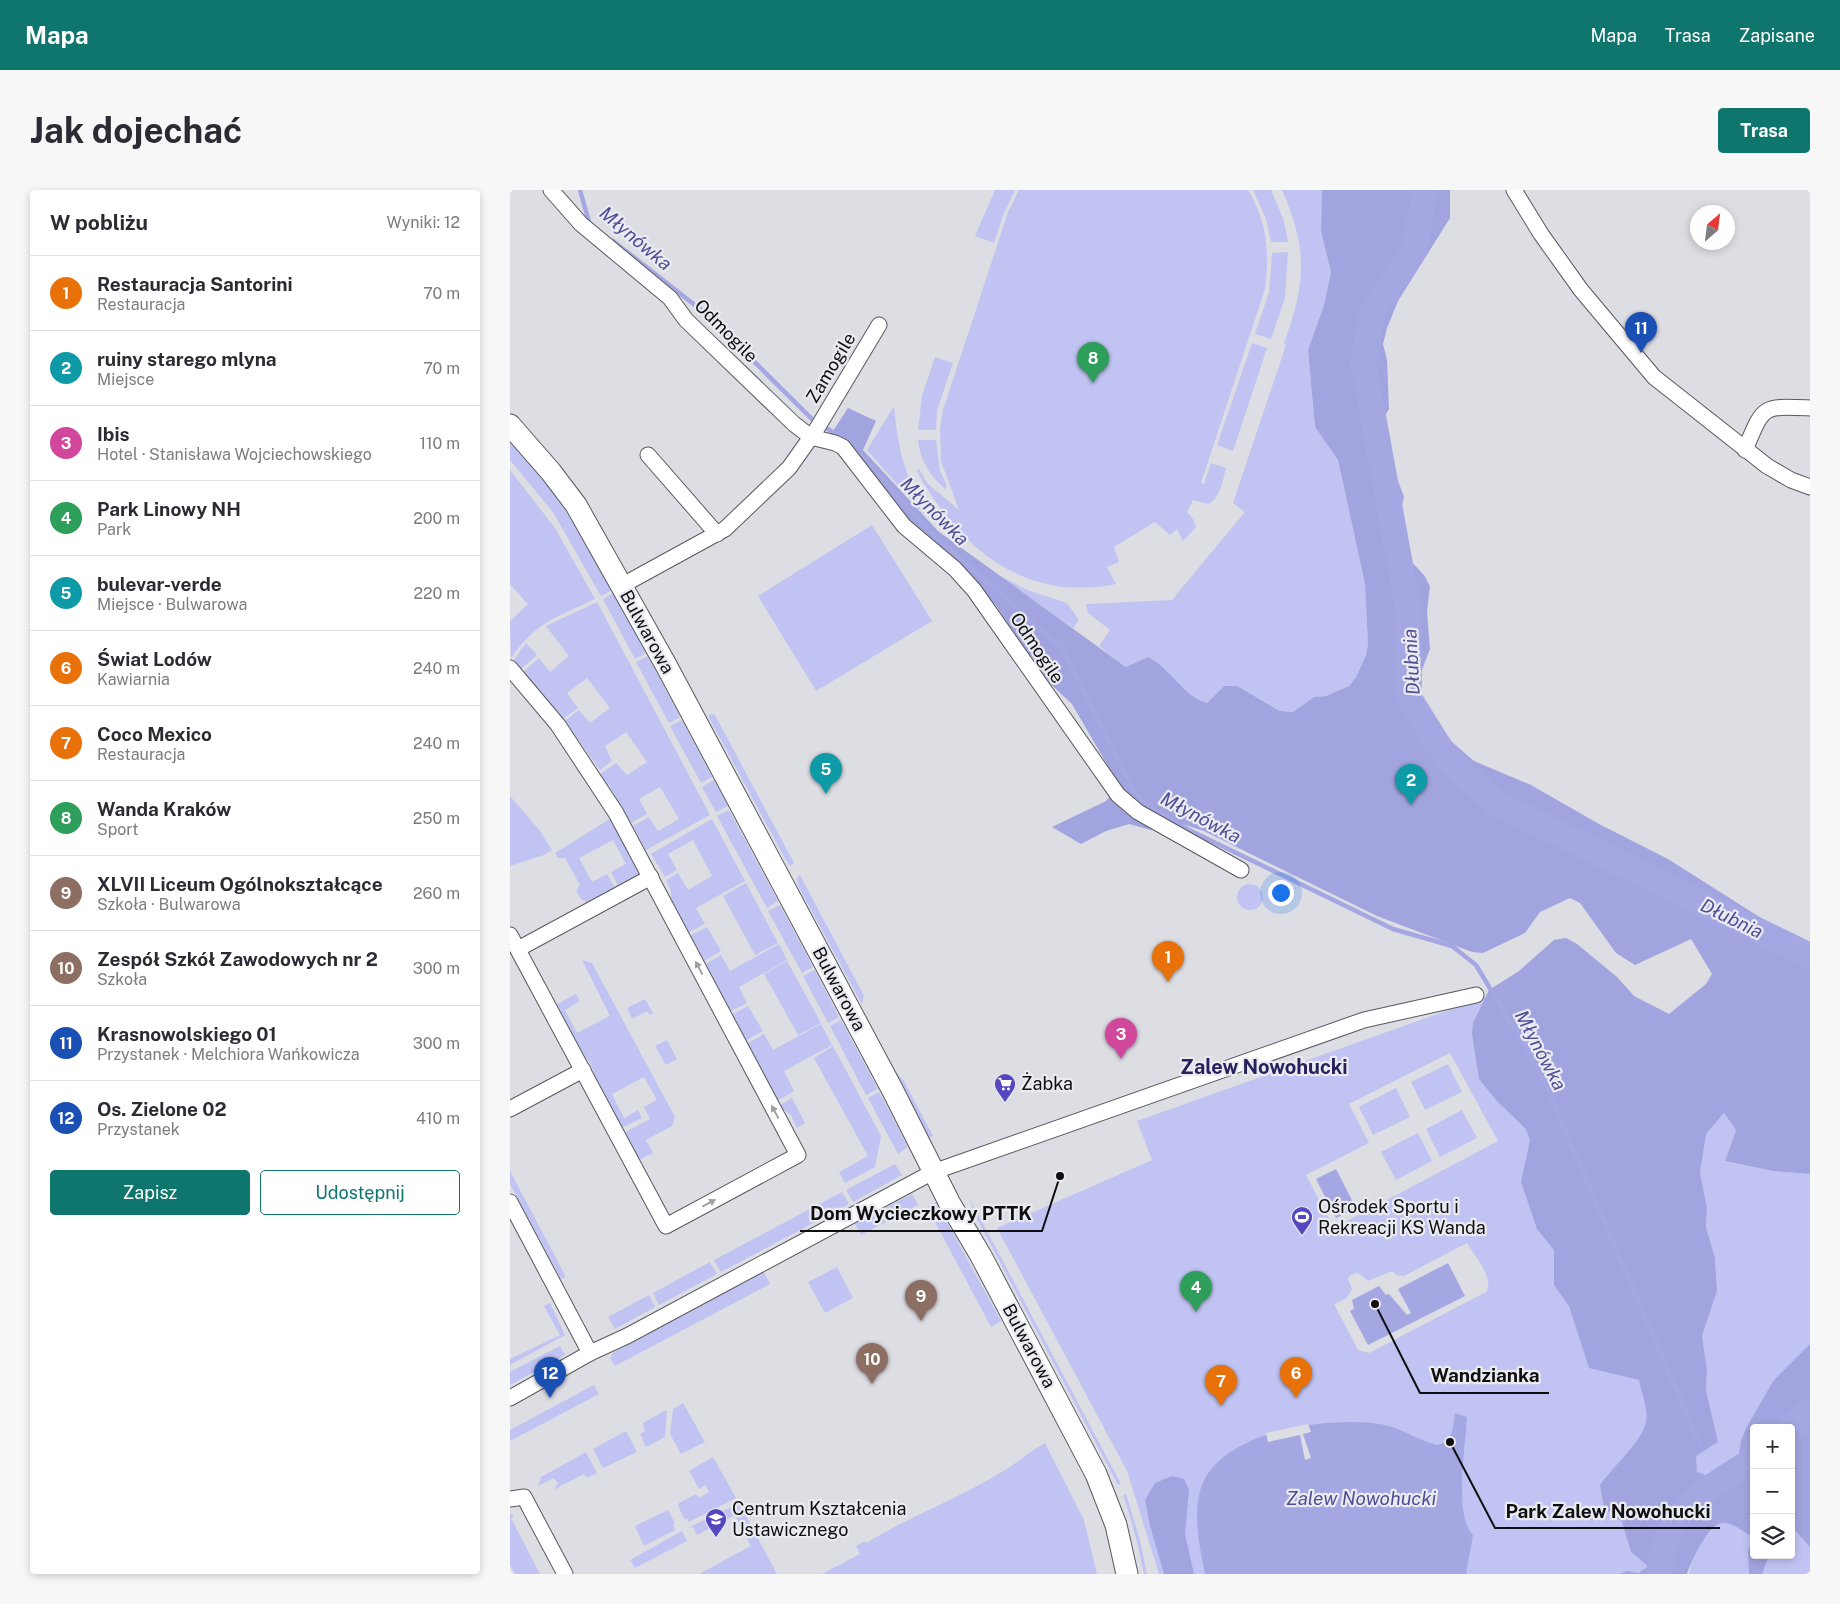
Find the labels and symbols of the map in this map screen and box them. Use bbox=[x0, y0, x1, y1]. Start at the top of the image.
water label: Młynówka bbox=[595, 201, 677, 275]
north arrow bbox=[1690, 205, 1735, 250]
street label: Odmogile bbox=[690, 295, 762, 367]
pin: 11 bbox=[1625, 312, 1657, 353]
street label: Zamogile bbox=[801, 329, 860, 407]
pin: 8 bbox=[1077, 342, 1109, 383]
water label: Młynówka bbox=[896, 472, 974, 550]
street label: Bulwarowa bbox=[616, 586, 679, 677]
street label: Odmogile bbox=[1006, 608, 1069, 687]
water label: Dłubnia bbox=[1398, 628, 1424, 696]
pin: 5 bbox=[810, 753, 842, 794]
pin: 2 bbox=[1395, 764, 1427, 805]
water label: Młynówka bbox=[1157, 787, 1245, 847]
your location bbox=[1268, 880, 1294, 906]
water label: Dłubnia bbox=[1697, 894, 1767, 942]
pin: 1 bbox=[1152, 941, 1184, 982]
street label: Bulwarowa bbox=[809, 943, 870, 1034]
one-way arrow bbox=[695, 961, 703, 976]
water label: Młynówka bbox=[1511, 1006, 1571, 1094]
pin: 3 bbox=[1105, 1018, 1137, 1059]
district label: Zalew Nowohucki bbox=[1180, 1055, 1348, 1079]
supermarket icon: Żabka bbox=[993, 1072, 1017, 1103]
place label: Żabka bbox=[1021, 1072, 1073, 1094]
one-way arrow bbox=[771, 1105, 780, 1119]
place label: Ośrodek Sportu i Rekreacji KS Wanda bbox=[1318, 1196, 1486, 1238]
callout: Dom Wycieczkowy PTTK bbox=[800, 1197, 1042, 1231]
one-way arrow bbox=[702, 1199, 716, 1207]
text: Dom Wycieczkowy PTTK bbox=[810, 1202, 1032, 1224]
sports icon: Ośrodek Sportu i Rekreacji KS Wanda bbox=[1290, 1205, 1314, 1236]
pin: 4 bbox=[1180, 1271, 1212, 1312]
pin: 9 bbox=[905, 1280, 937, 1321]
street label: Bulwarowa bbox=[999, 1300, 1060, 1391]
pin: 10 bbox=[856, 1343, 888, 1384]
pin: 12 bbox=[534, 1357, 566, 1398]
pin: 6 bbox=[1280, 1357, 1312, 1398]
callout: Wandzianka bbox=[1420, 1359, 1549, 1393]
text: Wandzianka bbox=[1431, 1364, 1540, 1386]
pin: 7 bbox=[1205, 1365, 1237, 1406]
water label: Zalew Nowohucki bbox=[1286, 1487, 1436, 1509]
callout: Park Zalew Nowohucki bbox=[1495, 1494, 1720, 1528]
place label: Centrum Kształcenia Ustawicznego bbox=[732, 1498, 906, 1540]
text: Park Zalew Nowohucki bbox=[1505, 1500, 1711, 1522]
school or university icon: Centrum Kształcenia Ustawicznego bbox=[704, 1507, 728, 1538]

